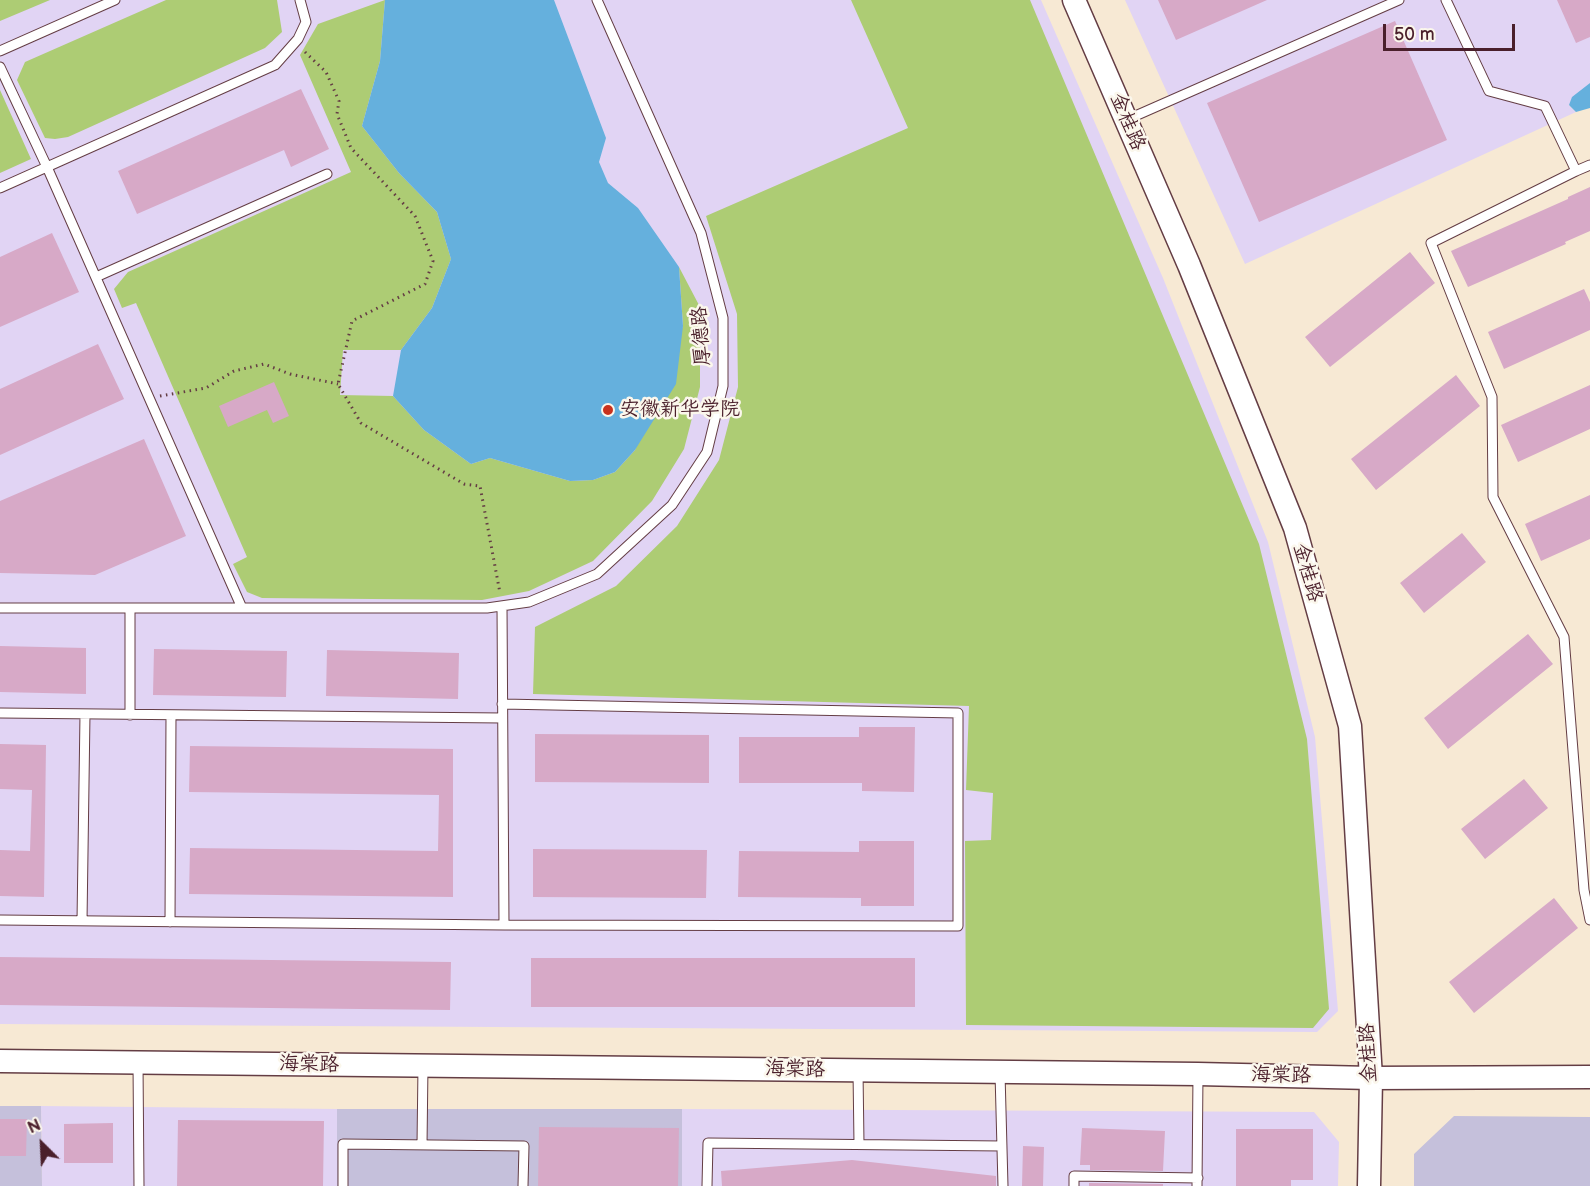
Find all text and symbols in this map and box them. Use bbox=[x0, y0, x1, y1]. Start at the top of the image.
scale bar bbox=[1386, 12, 1518, 50]
text: 50 m bbox=[1394, 24, 1435, 45]
street label: 金桂路 bbox=[1104, 90, 1150, 154]
street label: 厚德路 bbox=[688, 305, 716, 367]
place label: 安徽新华学院 bbox=[620, 398, 740, 422]
marker: 安徽新华学院 bbox=[601, 403, 615, 417]
street label: 金桂路 bbox=[1287, 541, 1327, 605]
street label: 金桂路 bbox=[1355, 1022, 1383, 1084]
street label: 海棠路 bbox=[279, 1052, 339, 1078]
street label: 海棠路 bbox=[765, 1057, 825, 1083]
street label: 海棠路 bbox=[1251, 1063, 1311, 1089]
north arrow bbox=[12, 1114, 72, 1174]
text: N bbox=[25, 1116, 44, 1138]

